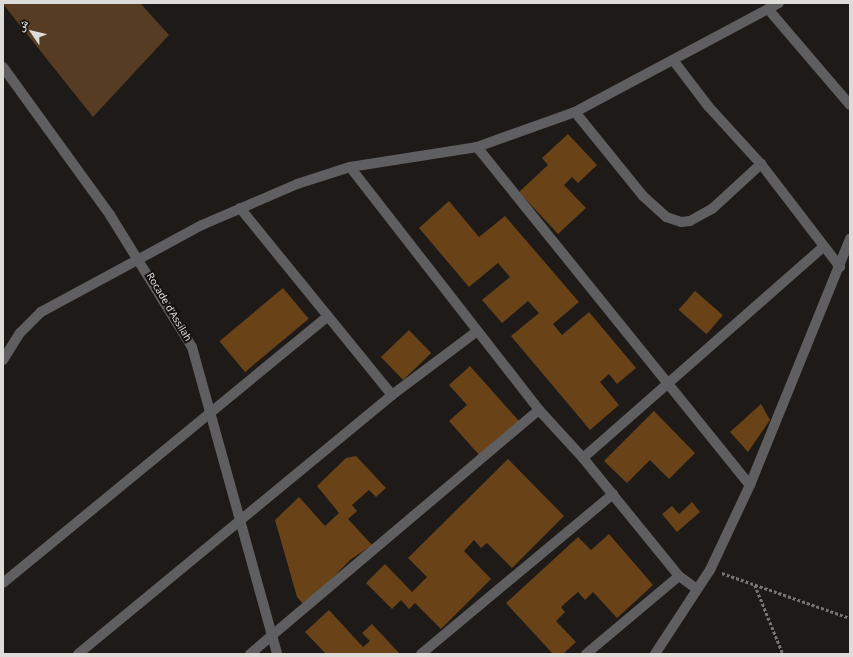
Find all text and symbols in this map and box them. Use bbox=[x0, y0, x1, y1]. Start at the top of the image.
north arrow bbox=[12, 12, 52, 52]
text: ش bbox=[12, 16, 31, 34]
street label: Rocade d'Assilah bbox=[144, 271, 194, 343]

